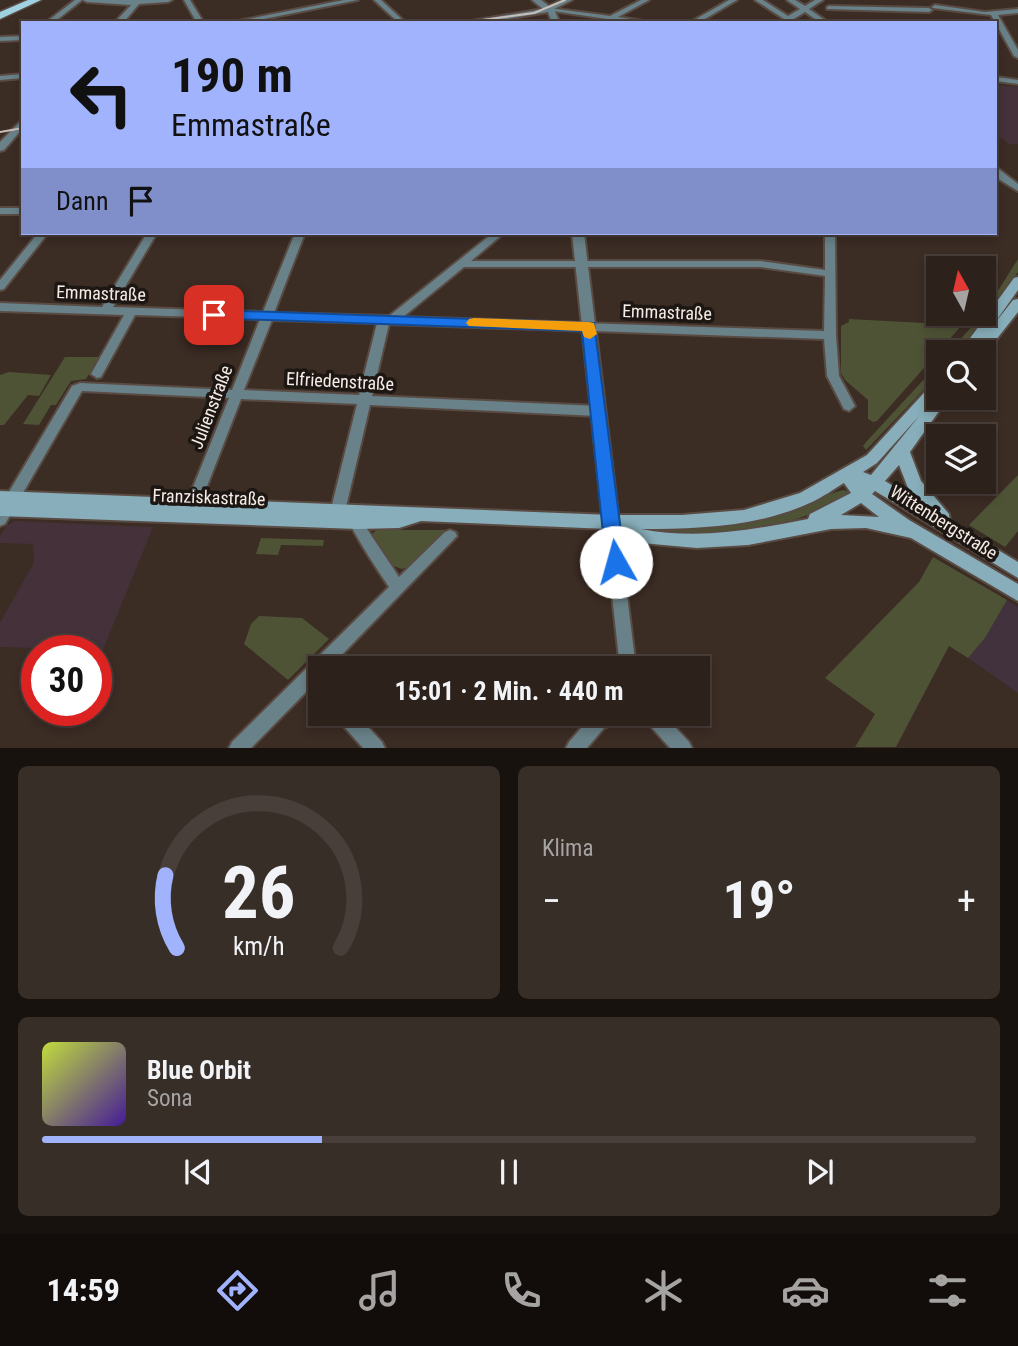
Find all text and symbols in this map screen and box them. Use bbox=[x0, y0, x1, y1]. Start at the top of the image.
text: 190 m bbox=[171, 47, 293, 104]
icon: left bbox=[56, 49, 147, 140]
text: Emmastraße bbox=[171, 106, 331, 144]
icon: arrive bbox=[122, 182, 160, 220]
text: Dann bbox=[56, 186, 108, 216]
north arrow bbox=[926, 256, 996, 326]
map controls bbox=[926, 256, 996, 494]
street label: Emmastraße bbox=[56, 281, 146, 305]
pin bbox=[184, 285, 244, 345]
icon: arrive bbox=[195, 296, 233, 334]
street label: Emmastraße bbox=[622, 300, 712, 324]
button: search bbox=[926, 340, 996, 410]
street label: Julienstraße bbox=[185, 362, 237, 452]
street label: Elfriedenstraße bbox=[286, 368, 394, 394]
button: layers bbox=[926, 424, 996, 494]
street label: Wittenbergstraße bbox=[887, 481, 1001, 563]
street label: Franziskastraße bbox=[152, 485, 266, 509]
position arrow bbox=[579, 525, 653, 599]
speed limit sign: 30 bbox=[21, 635, 112, 726]
text: 15:01 · 2 Min. · 440 m bbox=[395, 676, 623, 706]
text: Klima bbox=[542, 835, 593, 862]
text: 26 bbox=[222, 851, 296, 937]
text: 19° bbox=[723, 870, 795, 931]
text: − bbox=[542, 879, 561, 923]
text: + bbox=[957, 879, 976, 923]
text: km/h bbox=[233, 932, 285, 961]
text: Blue Orbit bbox=[147, 1055, 251, 1085]
text: Sona bbox=[147, 1085, 193, 1112]
icon: previous bbox=[179, 1153, 217, 1191]
icon: pause bbox=[490, 1153, 528, 1191]
icon: next bbox=[801, 1153, 839, 1191]
icon: directions bbox=[213, 1266, 262, 1315]
icon: music bbox=[355, 1266, 404, 1315]
icon: phone bbox=[497, 1266, 546, 1315]
icon: climate bbox=[639, 1266, 688, 1315]
icon: car bbox=[781, 1266, 830, 1315]
icon: filters bbox=[923, 1266, 972, 1315]
text: 14:59 bbox=[46, 1271, 120, 1309]

